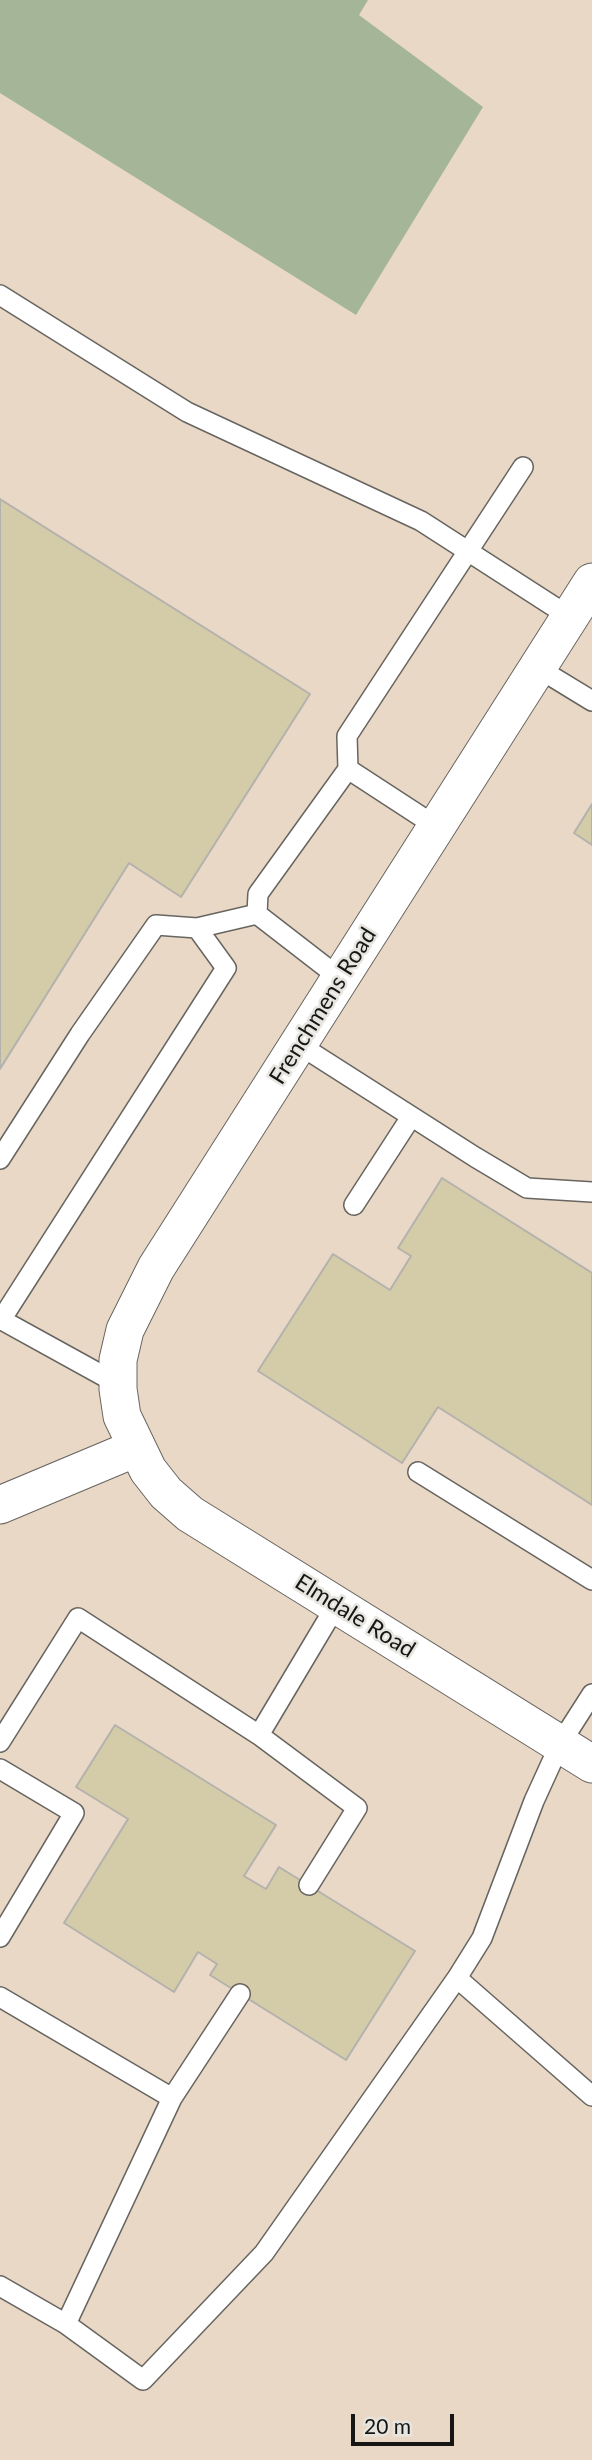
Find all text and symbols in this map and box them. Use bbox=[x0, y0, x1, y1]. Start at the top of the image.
street label: Frenchmens Road bbox=[264, 923, 382, 1089]
street label: Elmdale Road bbox=[290, 1568, 420, 1664]
scale bar bbox=[354, 2400, 457, 2444]
text: 20 m bbox=[364, 2413, 411, 2438]

